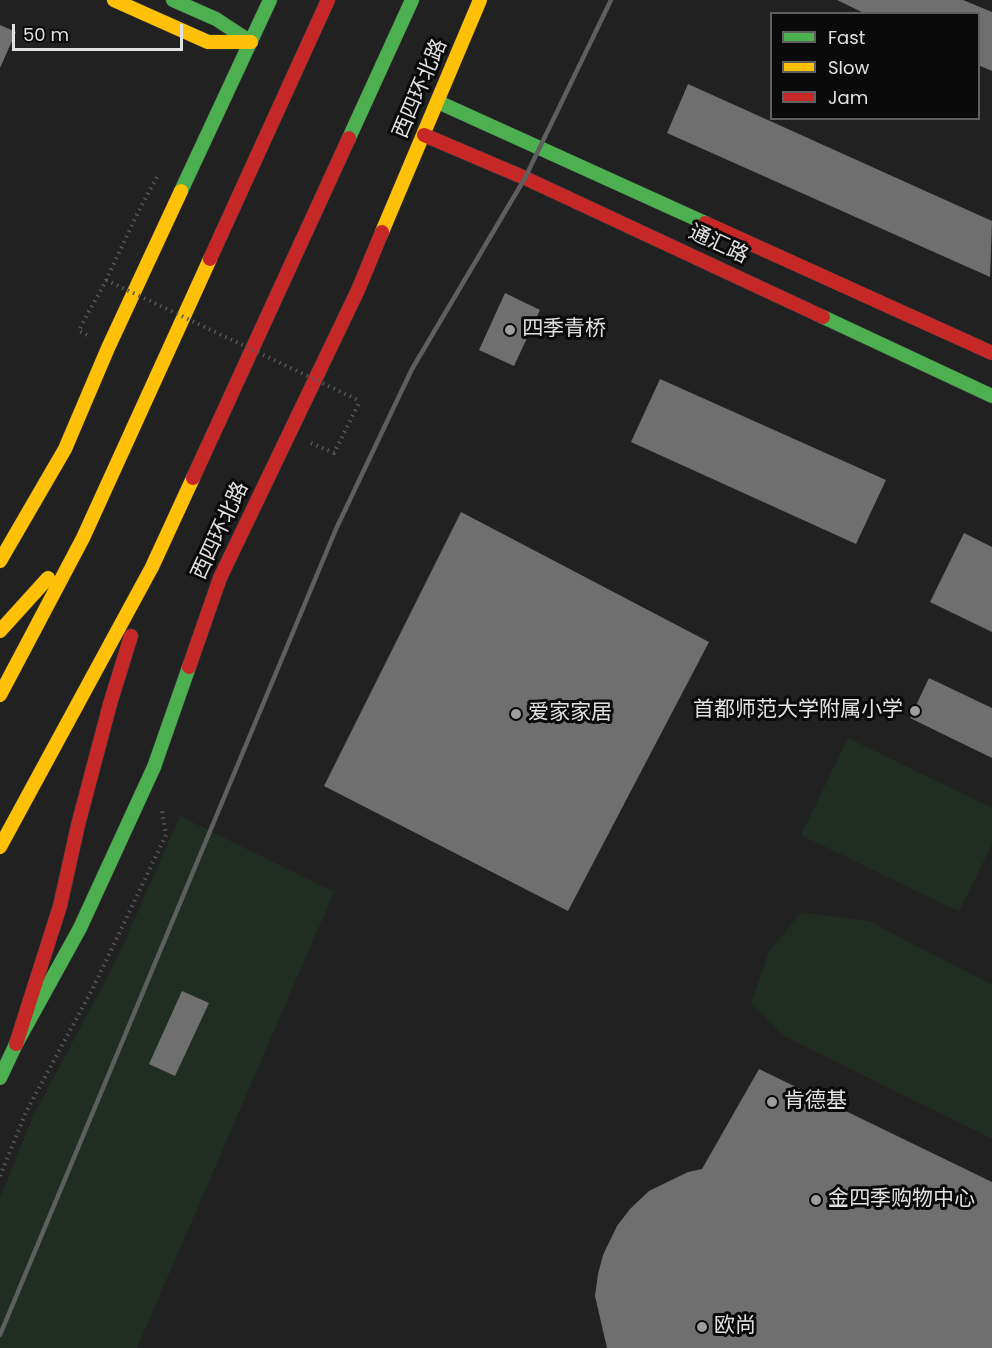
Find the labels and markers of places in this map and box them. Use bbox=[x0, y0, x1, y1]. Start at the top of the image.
place label: 四季青桥 bbox=[522, 317, 606, 343]
marker: 四季青桥 bbox=[503, 323, 517, 337]
place label: 首都师范大学附属小学 bbox=[693, 698, 903, 724]
place label: 爱家家居 bbox=[528, 701, 612, 727]
marker: 首都师范大学附属小学 bbox=[908, 704, 922, 718]
marker: 爱家家居 bbox=[509, 707, 523, 721]
place label: 肯德基 bbox=[784, 1089, 847, 1115]
marker: 肯德基 bbox=[765, 1095, 779, 1109]
place label: 金四季购物中心 bbox=[828, 1187, 975, 1213]
marker: 金四季购物中心 bbox=[809, 1193, 823, 1207]
place label: 欧尚 bbox=[714, 1314, 756, 1340]
marker: 欧尚 bbox=[695, 1320, 709, 1334]

